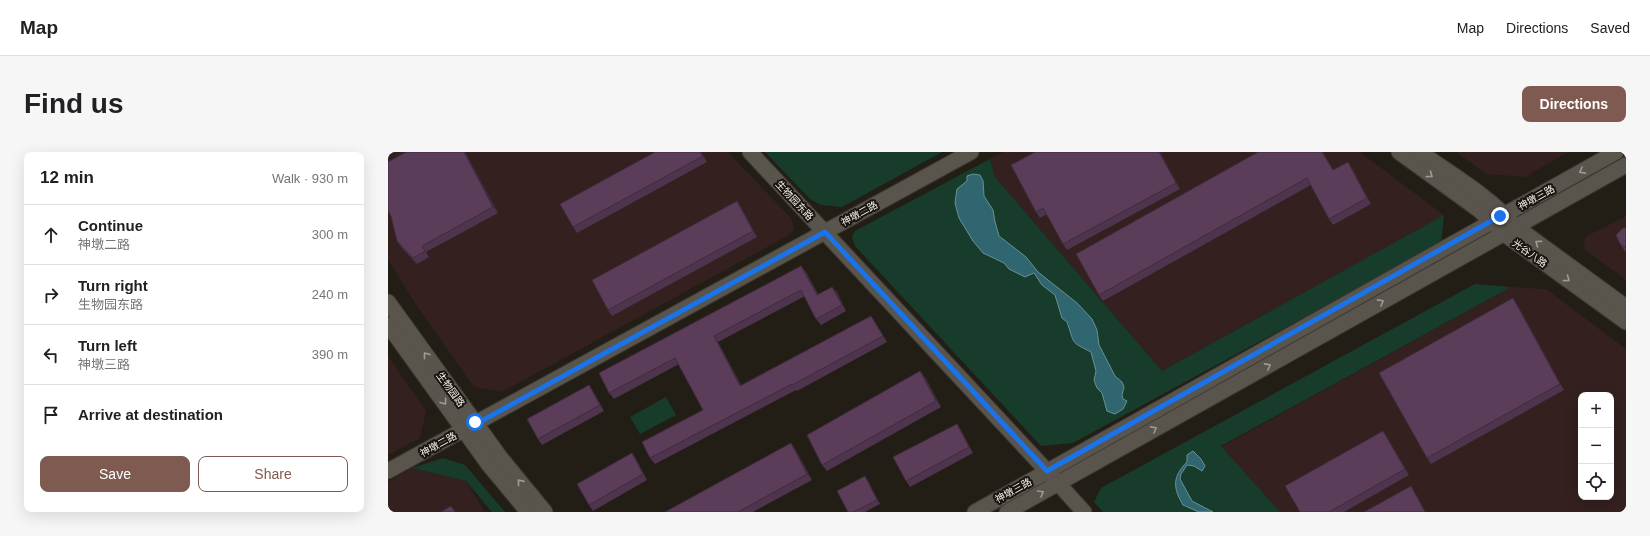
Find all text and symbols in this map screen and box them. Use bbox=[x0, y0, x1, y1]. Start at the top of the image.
text: Map bbox=[20, 17, 58, 38]
text: Map bbox=[1457, 20, 1484, 36]
text: Directions bbox=[1506, 20, 1568, 36]
text: Saved bbox=[1590, 20, 1630, 36]
button: Directions bbox=[1522, 86, 1626, 122]
text: Find us bbox=[24, 88, 124, 119]
one-way arrow bbox=[1579, 166, 1587, 174]
text: 12 min bbox=[40, 168, 94, 187]
one-way arrow bbox=[1426, 170, 1433, 177]
text: Walk · 930 m bbox=[272, 171, 348, 186]
street label: 生物园东路 bbox=[774, 178, 816, 222]
street label: 神墩三路 bbox=[1516, 183, 1556, 212]
street label: 神墩二路 bbox=[839, 199, 879, 228]
route end bbox=[1491, 207, 1509, 225]
text: Continue bbox=[78, 217, 143, 234]
icon: ahead bbox=[40, 224, 62, 246]
text: 300 m bbox=[312, 227, 348, 242]
text: 神墩二路 bbox=[78, 237, 130, 252]
street label: 光谷八路 bbox=[1510, 237, 1549, 270]
one-way arrow bbox=[1535, 241, 1542, 248]
one-way arrow bbox=[1563, 274, 1570, 282]
text: Turn right bbox=[78, 277, 148, 294]
icon: right bbox=[40, 284, 62, 306]
text: 240 m bbox=[312, 287, 348, 302]
text: 生物园东路 bbox=[78, 297, 143, 312]
one-way arrow bbox=[1377, 300, 1384, 307]
text: Turn left bbox=[78, 337, 137, 354]
icon: left bbox=[40, 344, 62, 366]
text: 390 m bbox=[312, 347, 348, 362]
one-way arrow bbox=[423, 352, 431, 359]
text: 神墩三路 bbox=[78, 357, 130, 372]
one-way arrow bbox=[1264, 363, 1271, 370]
street label: 生物园路 bbox=[434, 370, 467, 409]
map controls bbox=[1578, 392, 1614, 500]
button: + bbox=[1578, 392, 1614, 428]
one-way arrow bbox=[439, 397, 446, 404]
icon: arrive bbox=[40, 404, 62, 426]
text: Arrive at destination bbox=[78, 406, 223, 423]
route start bbox=[466, 413, 484, 431]
one-way arrow bbox=[1150, 427, 1157, 434]
button: − bbox=[1578, 428, 1614, 464]
street label: 神墩二路 bbox=[418, 430, 458, 459]
button: Save bbox=[40, 456, 190, 492]
button: Share bbox=[198, 456, 348, 492]
button: locate bbox=[1578, 464, 1614, 500]
street label: 神墩三路 bbox=[993, 476, 1033, 505]
one-way arrow bbox=[518, 479, 525, 486]
one-way arrow bbox=[1037, 490, 1044, 497]

